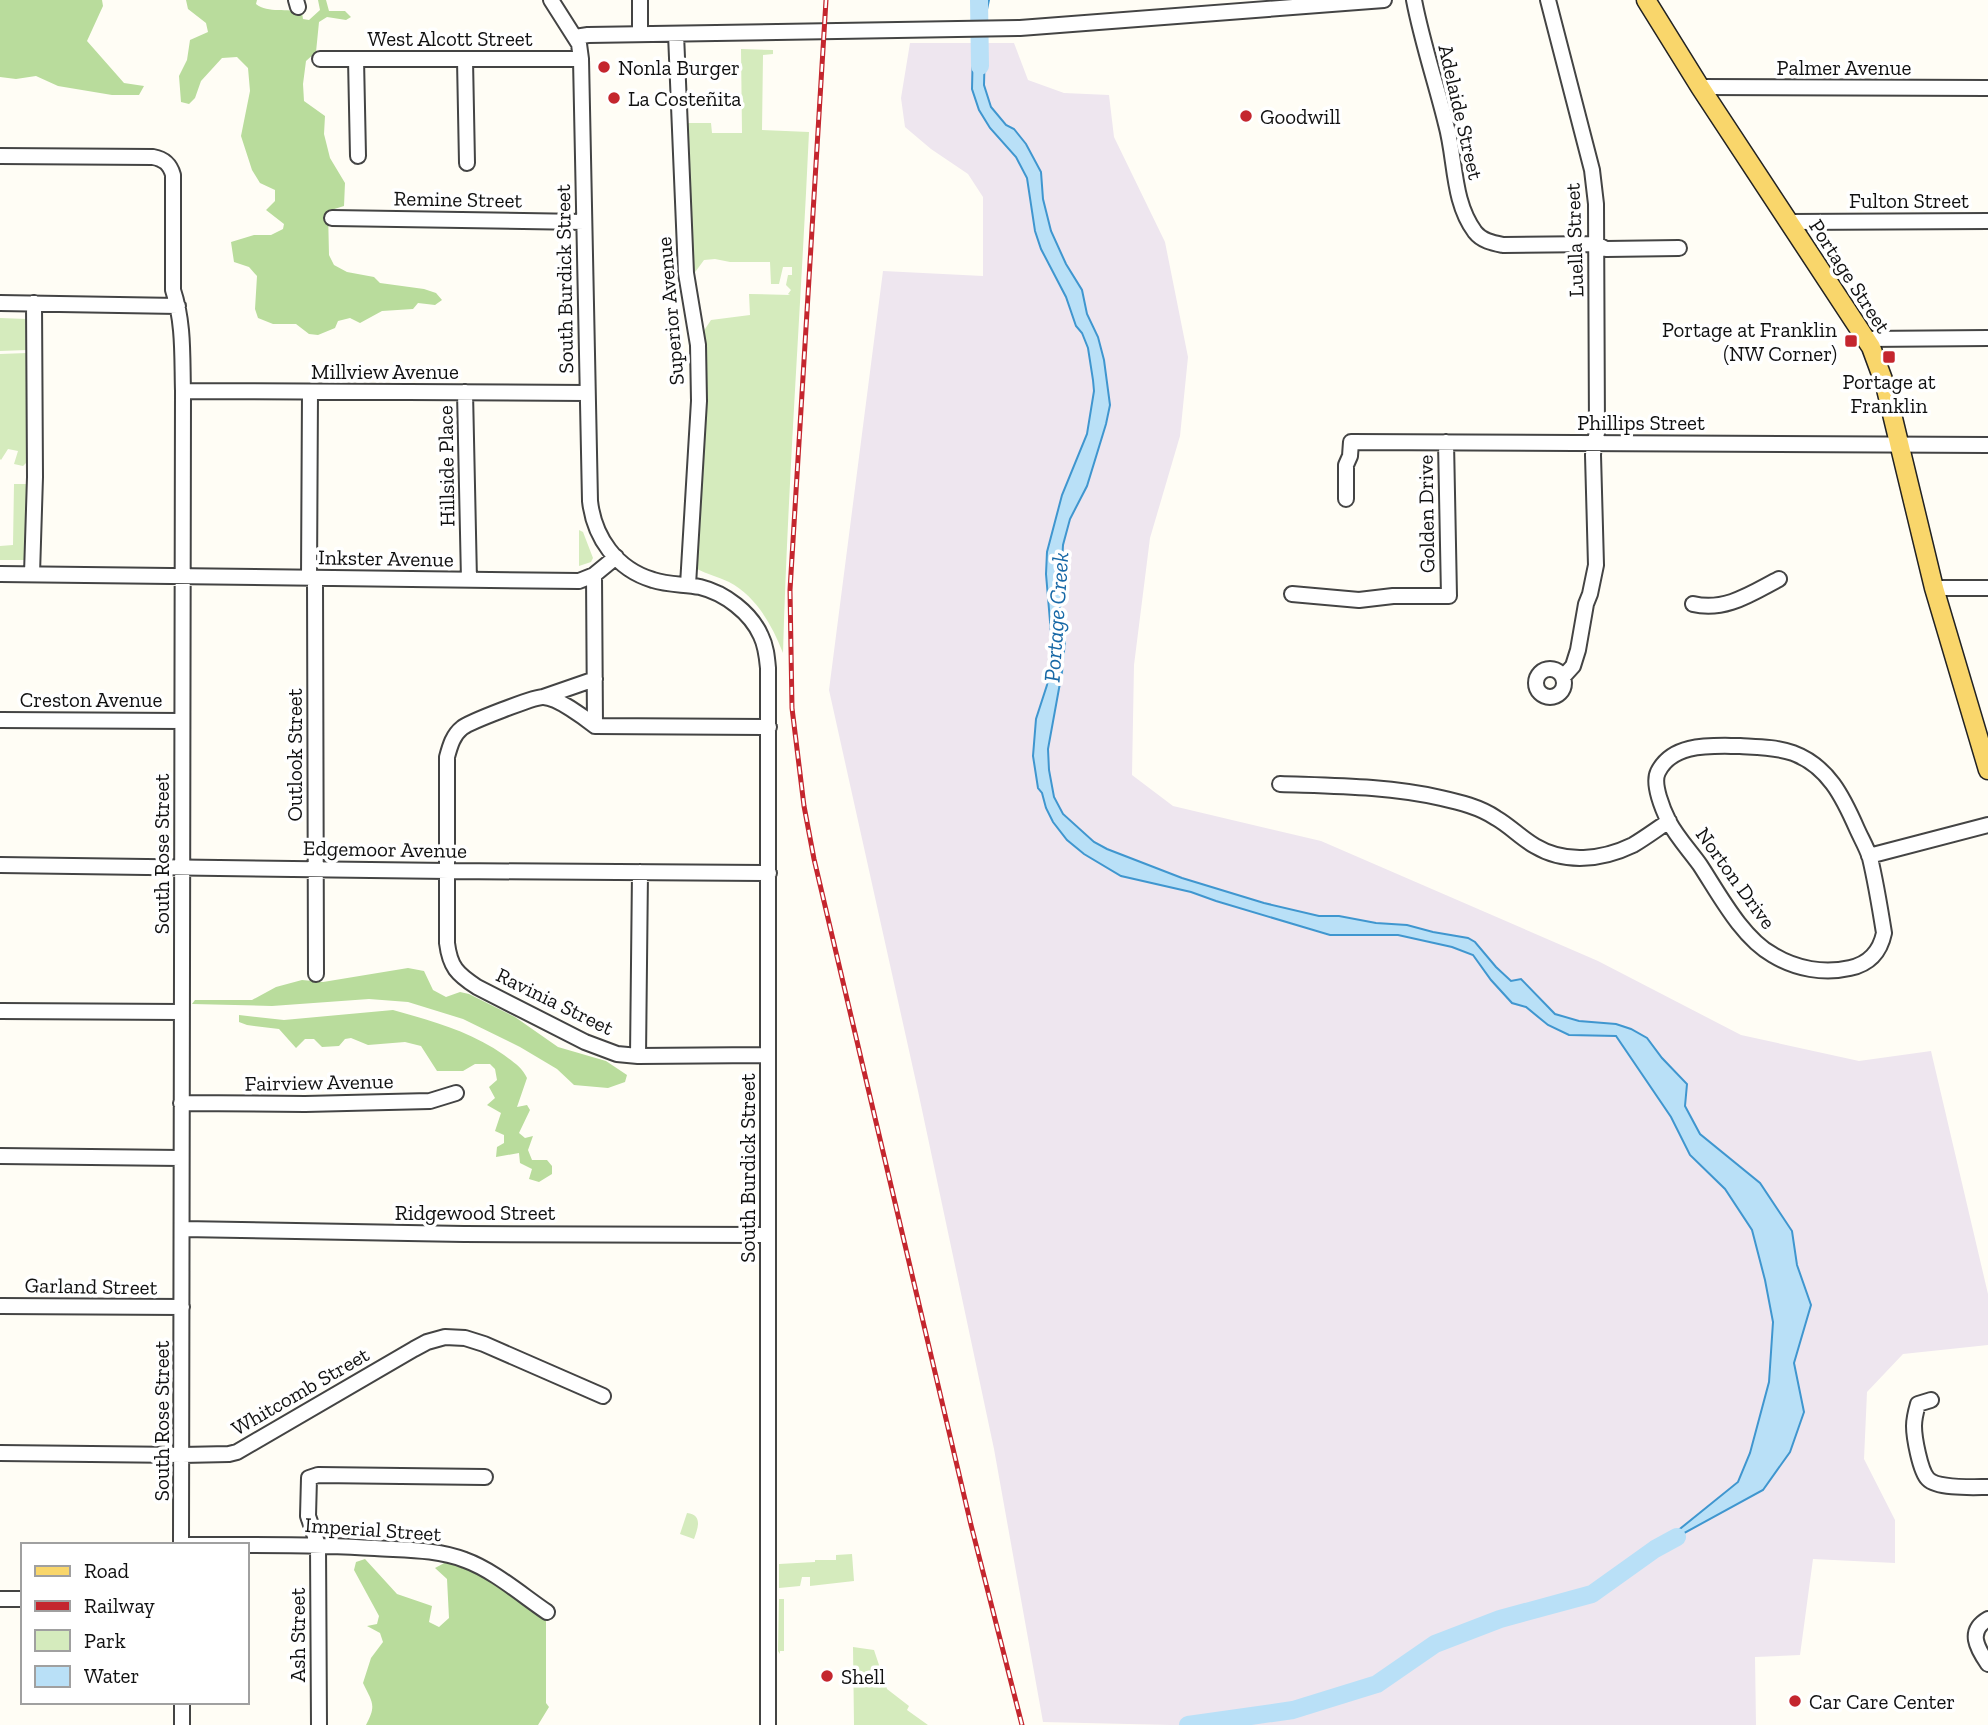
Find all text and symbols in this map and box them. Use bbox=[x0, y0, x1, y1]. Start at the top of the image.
street label: West Alcott Street bbox=[368, 26, 533, 51]
street label: Adelaide Street bbox=[1433, 42, 1489, 182]
place label: Nonla Burger bbox=[618, 55, 740, 80]
street label: Palmer Avenue bbox=[1777, 55, 1912, 80]
marker: Nonla Burger bbox=[596, 59, 612, 75]
place label: La Costeñita bbox=[628, 86, 741, 111]
marker: La Costeñita bbox=[606, 90, 622, 106]
place label: Goodwill bbox=[1260, 104, 1341, 129]
marker: Goodwill bbox=[1238, 108, 1254, 124]
street label: Luella Street bbox=[1560, 182, 1588, 298]
street label: South Burdick Street bbox=[550, 184, 578, 374]
street label: Remine Street bbox=[393, 185, 523, 213]
street label: Fulton Street bbox=[1849, 188, 1969, 213]
street label: Portage Street bbox=[1804, 214, 1896, 338]
street label: Superior Avenue bbox=[651, 236, 689, 386]
place label: Portage at Franklin (NW Corner) bbox=[1662, 317, 1837, 366]
marker: Portage at Franklin (NW Corner) bbox=[1843, 333, 1859, 349]
marker: Portage at Franklin bbox=[1881, 349, 1897, 365]
street label: Millview Avenue bbox=[311, 359, 459, 384]
place label: Portage at Franklin bbox=[1842, 369, 1936, 418]
street label: Hillside Place bbox=[432, 405, 460, 527]
street label: Phillips Street bbox=[1577, 410, 1705, 435]
street label: Golden Drive bbox=[1412, 454, 1440, 573]
street label: Inkster Avenue bbox=[318, 544, 454, 572]
water label: Portage Creek bbox=[1037, 551, 1075, 683]
street label: Creston Avenue bbox=[20, 687, 162, 712]
street label: Outlook Street bbox=[282, 688, 307, 822]
street label: South Rose Street bbox=[149, 774, 174, 934]
street label: Norton Drive bbox=[1691, 822, 1781, 934]
street label: Edgemoor Avenue bbox=[303, 835, 467, 863]
street label: Ravinia Street bbox=[492, 962, 618, 1040]
street label: Fairview Avenue bbox=[244, 1068, 394, 1096]
street label: South Burdick Street bbox=[735, 1073, 760, 1263]
street label: Ridgewood Street bbox=[395, 1200, 555, 1225]
street label: Garland Street bbox=[24, 1272, 158, 1300]
street label: South Rose Street bbox=[149, 1341, 174, 1501]
street label: Whitcomb Street bbox=[227, 1341, 374, 1441]
street label: Imperial Street bbox=[304, 1512, 442, 1546]
legend bbox=[21, 1543, 248, 1704]
text: Road bbox=[84, 1558, 130, 1583]
street label: Ash Street bbox=[285, 1588, 310, 1682]
text: Railway bbox=[84, 1593, 155, 1618]
text: Park bbox=[84, 1628, 126, 1653]
text: Water bbox=[84, 1663, 139, 1688]
place label: Shell bbox=[841, 1664, 885, 1689]
marker: Shell bbox=[819, 1668, 835, 1684]
place label: Car Care Center bbox=[1809, 1689, 1955, 1714]
marker: Car Care Center bbox=[1787, 1693, 1803, 1709]

